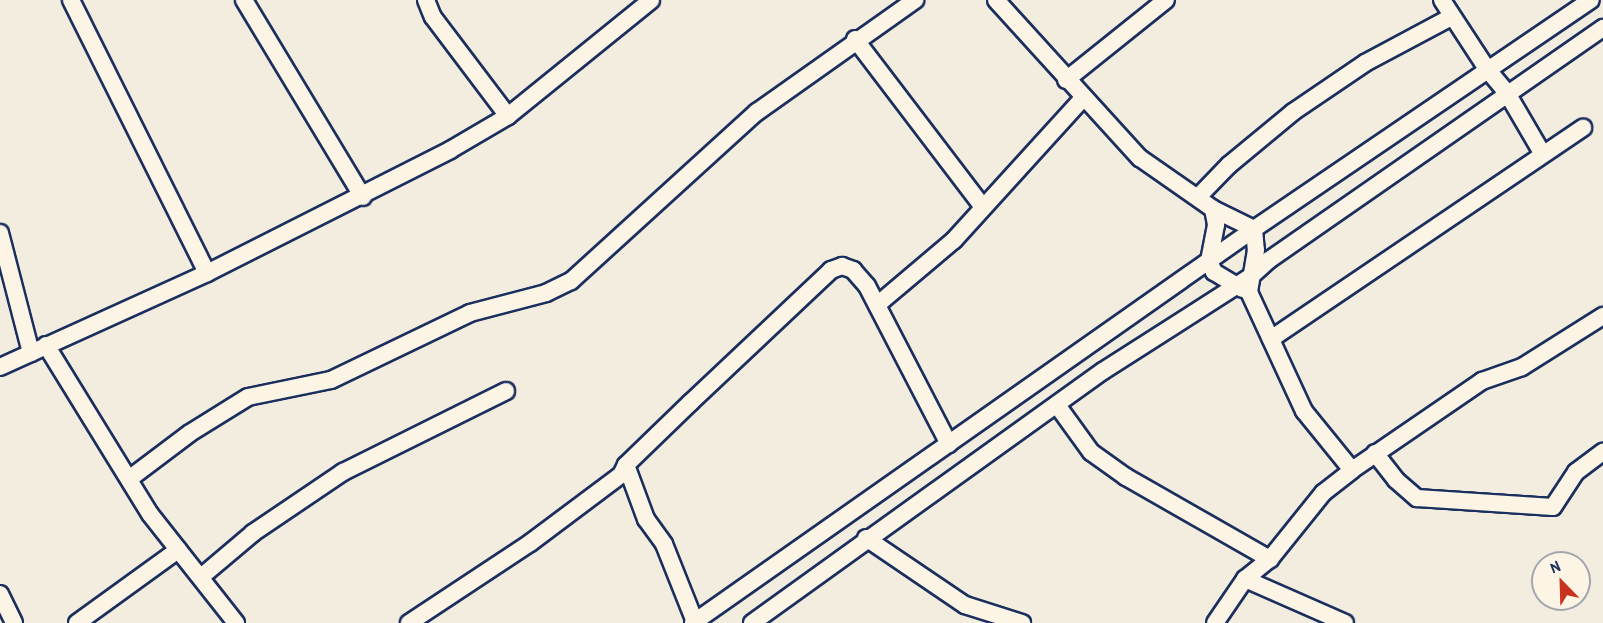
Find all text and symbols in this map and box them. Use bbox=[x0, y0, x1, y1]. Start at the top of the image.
north arrow bbox=[1531, 551, 1591, 611]
text: N bbox=[1547, 554, 1563, 578]

